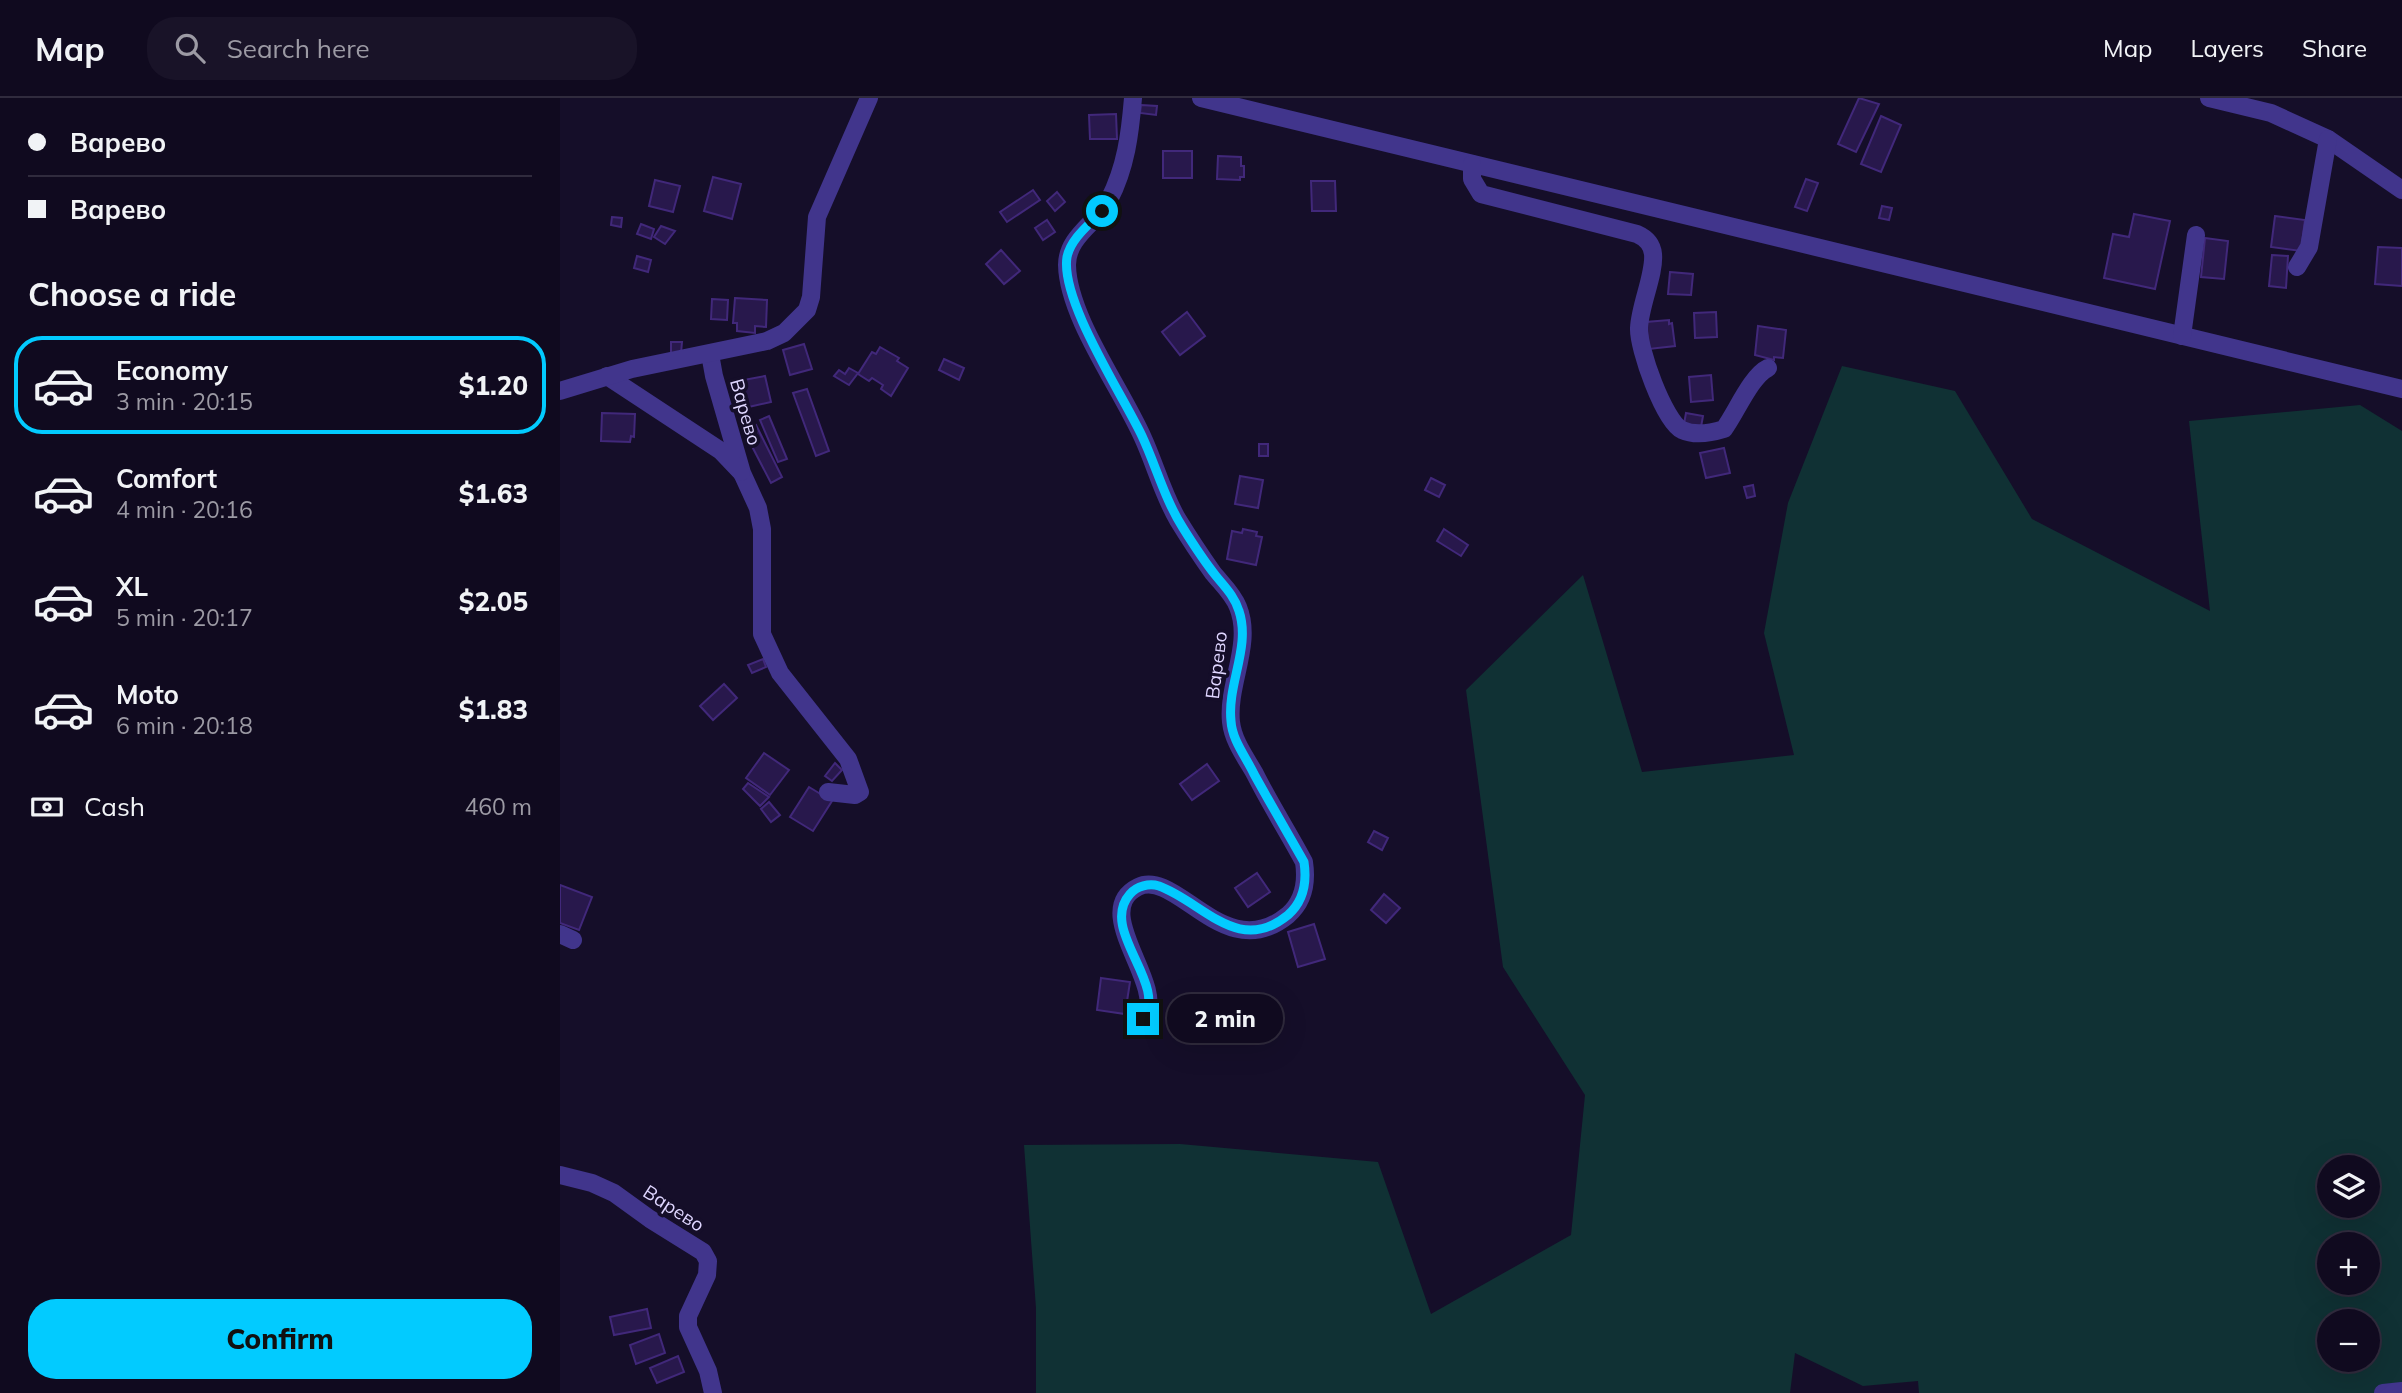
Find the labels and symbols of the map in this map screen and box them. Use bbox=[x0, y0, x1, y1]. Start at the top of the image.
route start bbox=[1086, 195, 1118, 227]
street label: Варево bbox=[725, 376, 767, 448]
street label: Варево bbox=[1200, 630, 1232, 700]
callout: 2 min bbox=[1168, 995, 1283, 1044]
route end bbox=[1127, 1003, 1159, 1035]
street label: Варево bbox=[639, 1179, 709, 1237]

